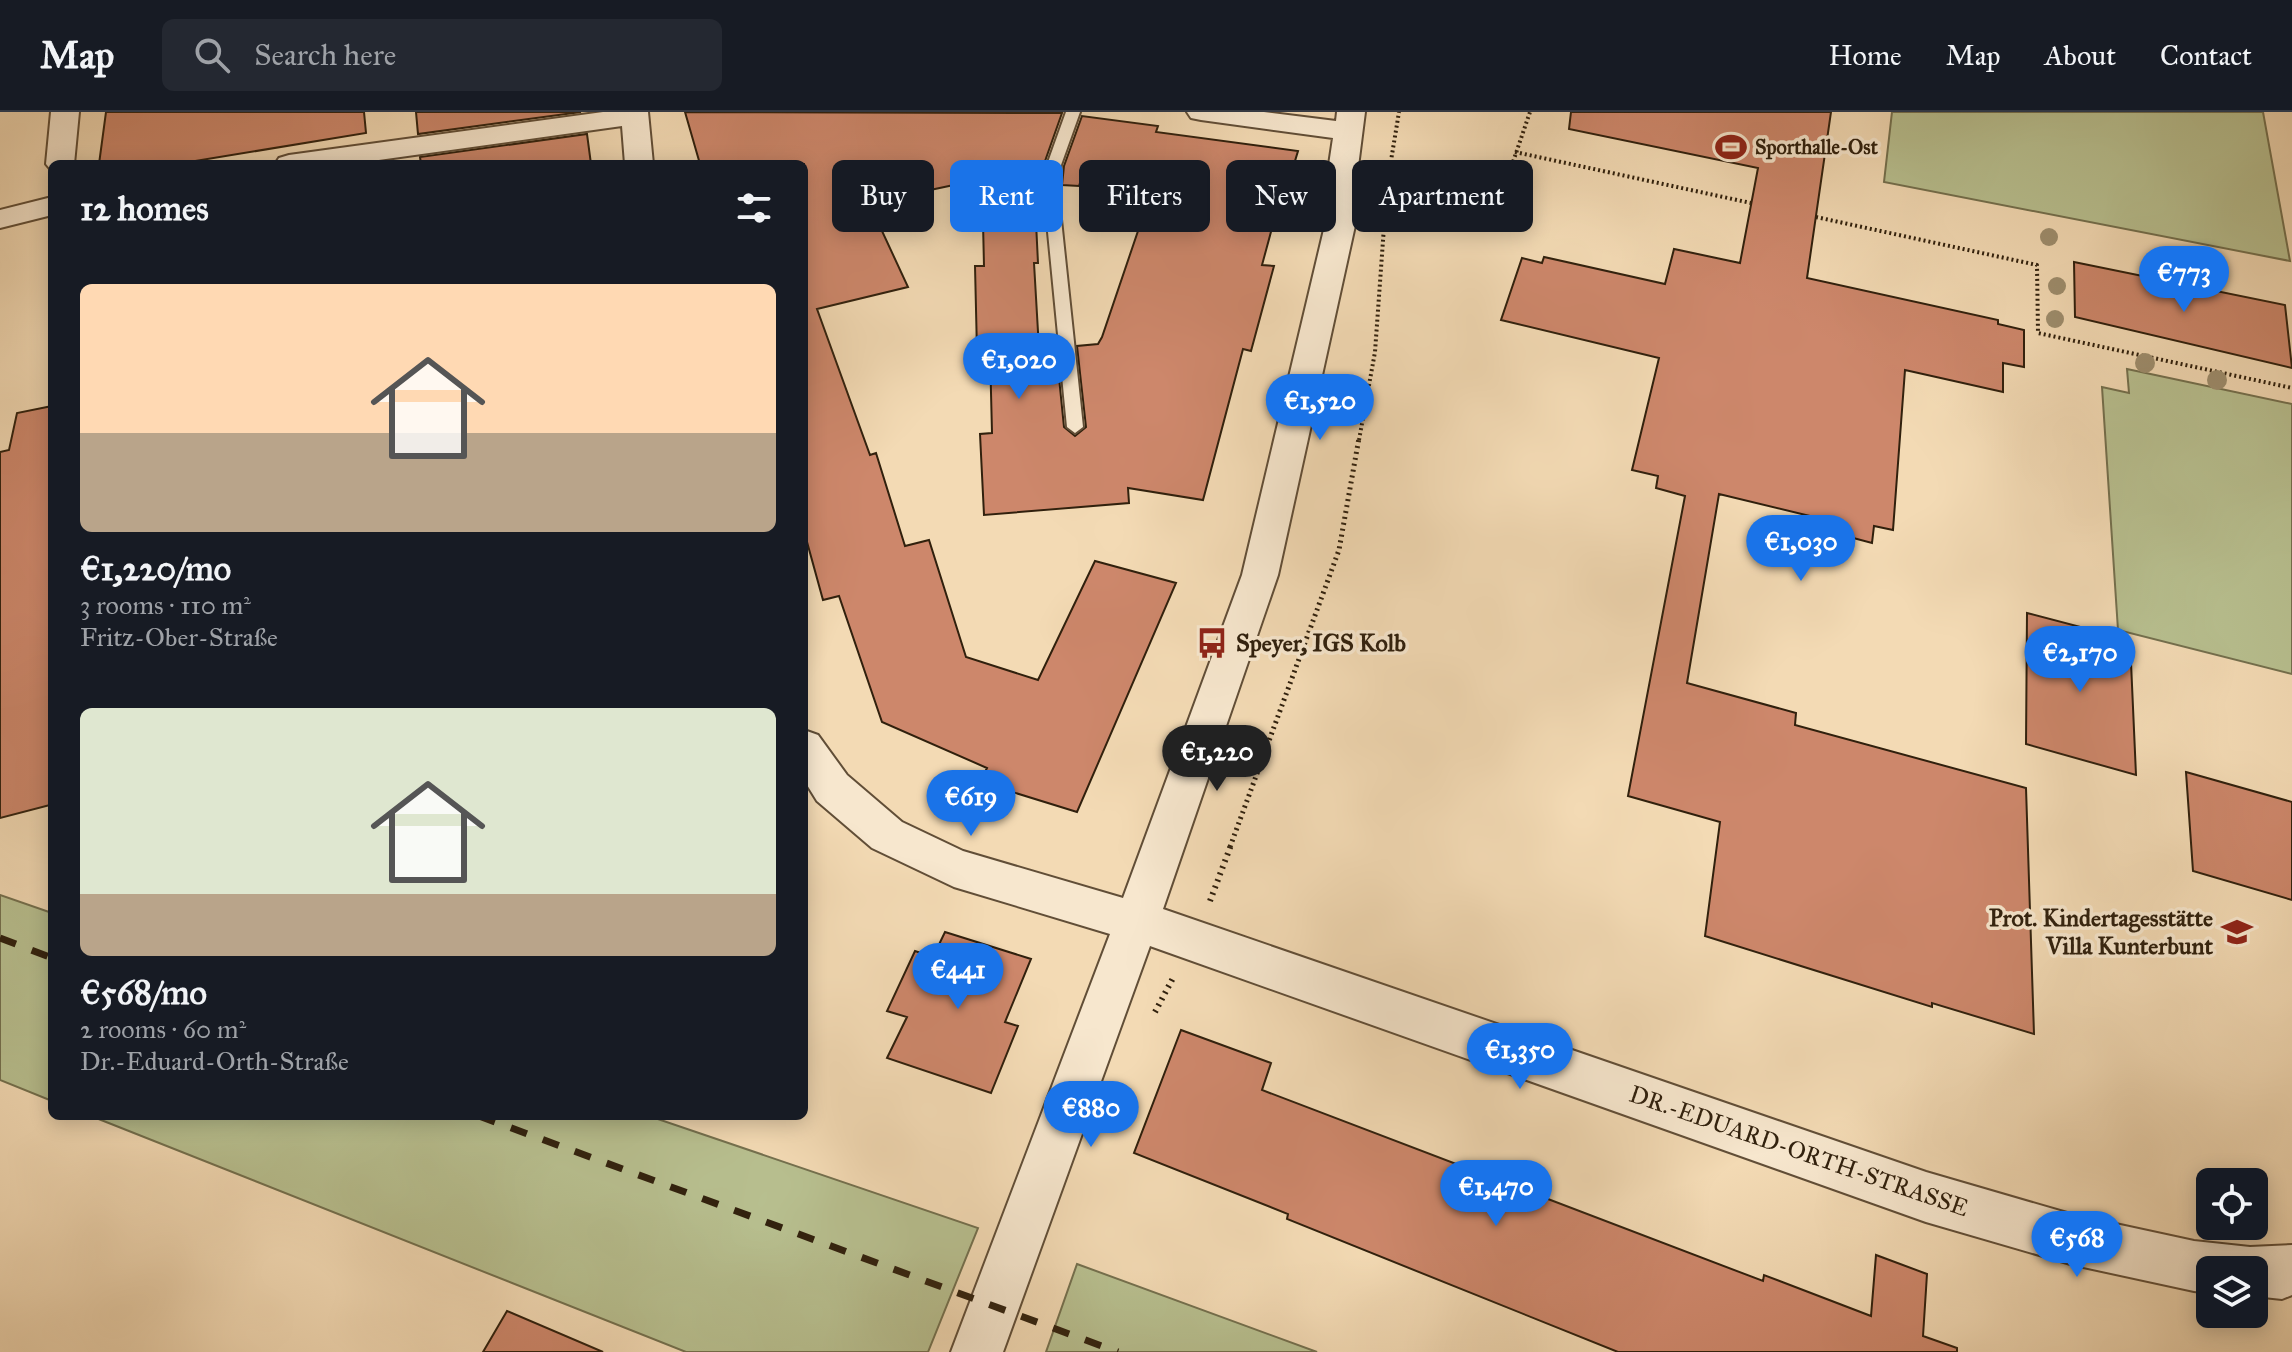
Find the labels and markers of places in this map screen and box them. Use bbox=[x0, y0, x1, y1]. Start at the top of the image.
sports icon: Sporthalle-Ost bbox=[1714, 130, 1748, 164]
place label: Sporthalle-Ost bbox=[1755, 135, 1879, 160]
pin: €773 bbox=[2137, 246, 2231, 314]
pin: €1,020 bbox=[954, 333, 1084, 401]
pin: €1,520 bbox=[1255, 374, 1385, 442]
pin: €1,030 bbox=[1736, 515, 1866, 583]
bus stop icon: Speyer, IGS Kolb bbox=[1195, 626, 1229, 660]
pin: €2,170 bbox=[2015, 626, 2145, 694]
place label: Speyer, IGS Kolb bbox=[1236, 628, 1406, 658]
pin: €1,220 bbox=[1152, 725, 1282, 793]
pin: €619 bbox=[924, 770, 1018, 838]
place label: Prot. Kindertagesstätte Villa Kunterbunt bbox=[1989, 903, 2214, 961]
school or university icon: Prot. Kindertagesstätte Villa Kunterbunt bbox=[2220, 915, 2254, 949]
pin: €441 bbox=[911, 943, 1005, 1011]
pin: €1,350 bbox=[1455, 1023, 1585, 1091]
pin: €880 bbox=[1044, 1081, 1138, 1149]
pin: €1,470 bbox=[1431, 1160, 1561, 1228]
pin: €568 bbox=[2030, 1211, 2124, 1279]

